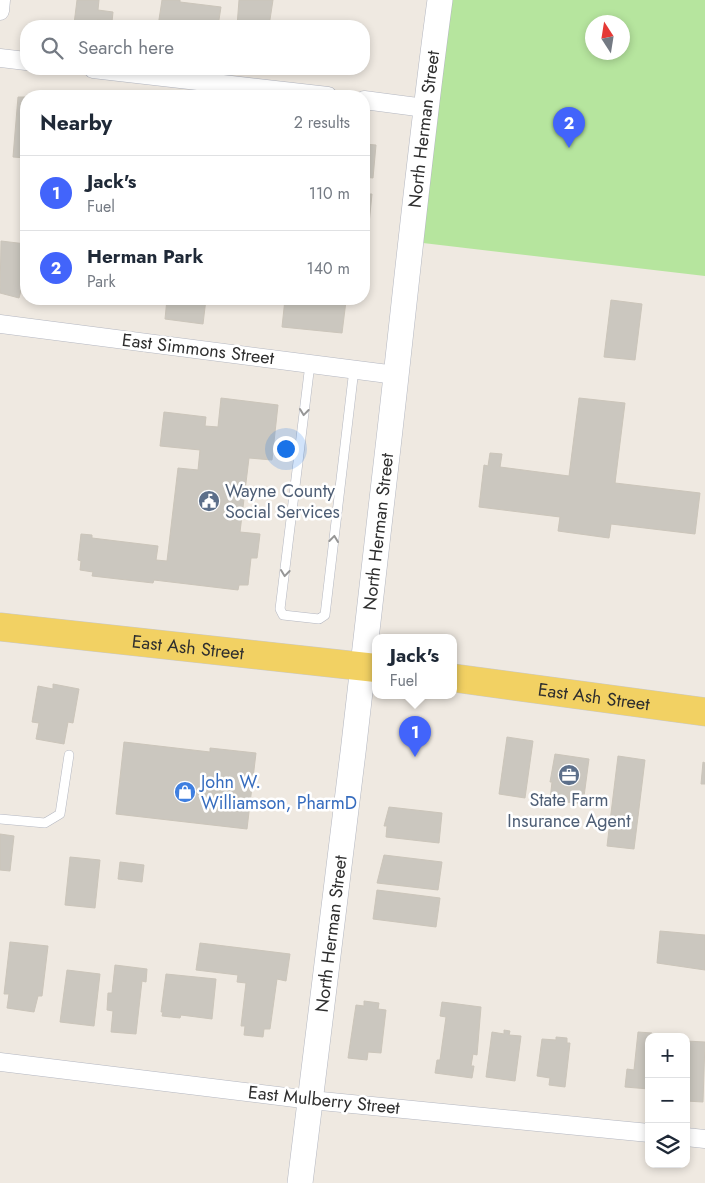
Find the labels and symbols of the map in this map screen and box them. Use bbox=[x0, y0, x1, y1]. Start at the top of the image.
north arrow bbox=[585, 15, 630, 60]
street label: North Herman Street bbox=[402, 48, 446, 209]
pin: 2 bbox=[553, 107, 585, 148]
street label: East Simmons Street bbox=[120, 327, 276, 371]
one-way arrow bbox=[300, 408, 310, 416]
your location bbox=[273, 436, 299, 462]
street label: North Herman Street bbox=[357, 451, 400, 612]
place label: Wayne County Social Services bbox=[225, 478, 340, 525]
public building icon: Wayne County Social Services bbox=[197, 489, 221, 513]
one-way arrow bbox=[328, 535, 339, 543]
one-way arrow bbox=[280, 569, 290, 578]
street label: East Ash Street bbox=[131, 628, 246, 667]
street label: East Ash Street bbox=[536, 676, 652, 717]
pin: 1 bbox=[399, 716, 431, 757]
office icon: State Farm Insurance Agent bbox=[557, 763, 581, 787]
place label: John W. Williamson, PharmD bbox=[199, 769, 357, 816]
shop icon: John W. Williamson, PharmD bbox=[173, 780, 197, 804]
place label: State Farm Insurance Agent bbox=[507, 787, 631, 834]
street label: North Herman Street bbox=[309, 853, 354, 1014]
street label: East Mulberry Street bbox=[247, 1079, 402, 1121]

